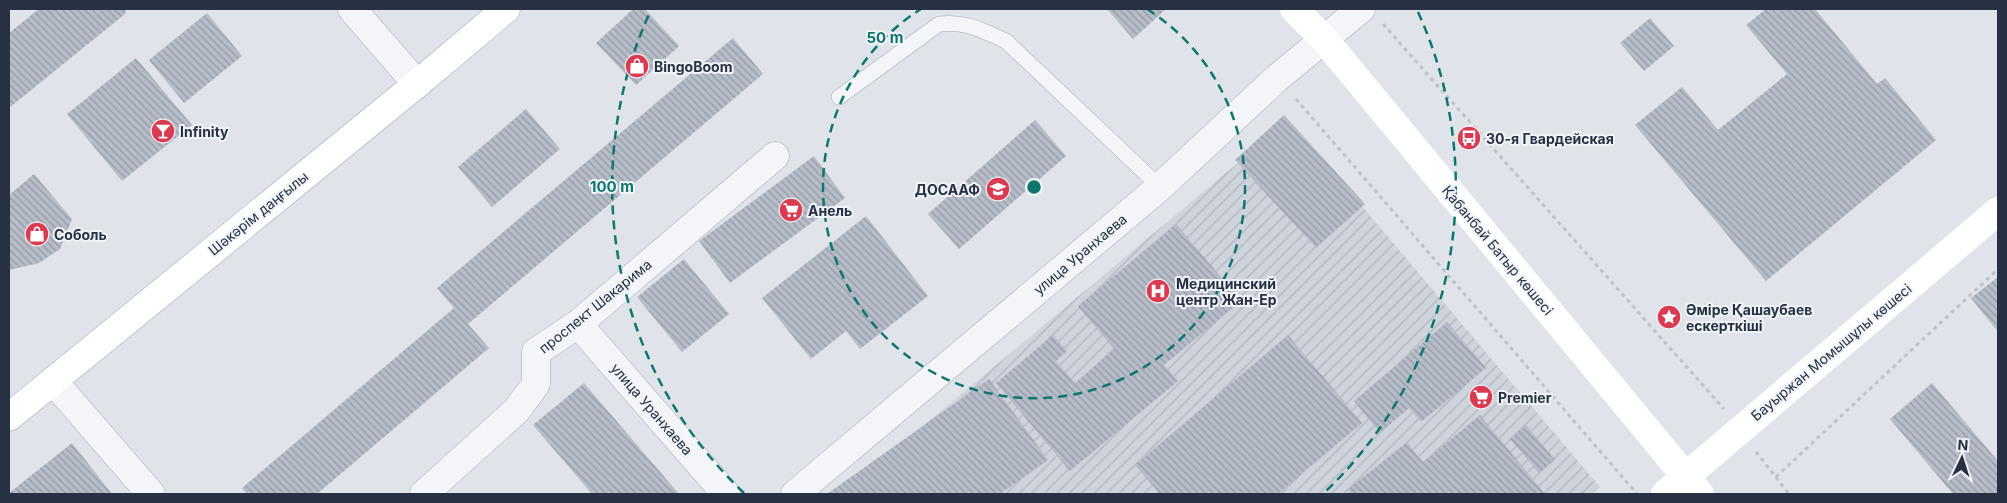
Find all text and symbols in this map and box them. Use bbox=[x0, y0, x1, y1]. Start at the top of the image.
text: 50 m bbox=[867, 28, 903, 47]
shop icon: BingoBoom bbox=[624, 53, 650, 79]
place label: BingoBoom bbox=[654, 58, 732, 75]
bar icon: Infinity bbox=[150, 118, 176, 144]
place label: Infinity bbox=[180, 123, 229, 140]
bus stop icon: 30-я Гвардейская bbox=[1456, 125, 1482, 151]
place label: 30-я Гвардейская bbox=[1486, 130, 1614, 147]
street label: Шәкәрім даңғылы bbox=[205, 168, 311, 258]
school or university icon: ДОСААФ bbox=[985, 176, 1011, 202]
text: 100 m bbox=[590, 177, 634, 196]
centre of rings bbox=[1025, 178, 1043, 196]
place label: ДОСААФ bbox=[915, 181, 980, 198]
street label: Қабанбай Батыр көшесі bbox=[1439, 182, 1557, 318]
supermarket icon: Анель bbox=[778, 197, 804, 223]
place label: Анель bbox=[808, 202, 852, 219]
street label: улица Уранхаева bbox=[1030, 210, 1130, 298]
shop icon: Соболь bbox=[24, 221, 50, 247]
place label: Соболь bbox=[54, 226, 107, 243]
street label: проспект Шакарима bbox=[535, 255, 655, 357]
place label: Медицинский центр Жан-Ер bbox=[1176, 275, 1277, 308]
hospital icon: Медицинский центр Жан-Ер bbox=[1145, 278, 1171, 304]
street label: Бауыржан Момышұлы көшесі bbox=[1747, 280, 1915, 424]
place label: Әміре Қашаубаев ескерткіші bbox=[1686, 301, 1812, 334]
place icon: Әміре Қашаубаев ескерткіші bbox=[1656, 304, 1682, 330]
street label: улица Уранхаева bbox=[607, 360, 697, 458]
supermarket icon: Premier bbox=[1468, 384, 1494, 410]
place label: Premier bbox=[1498, 389, 1552, 406]
north arrow bbox=[1937, 433, 1987, 483]
text: N bbox=[1957, 436, 1969, 453]

